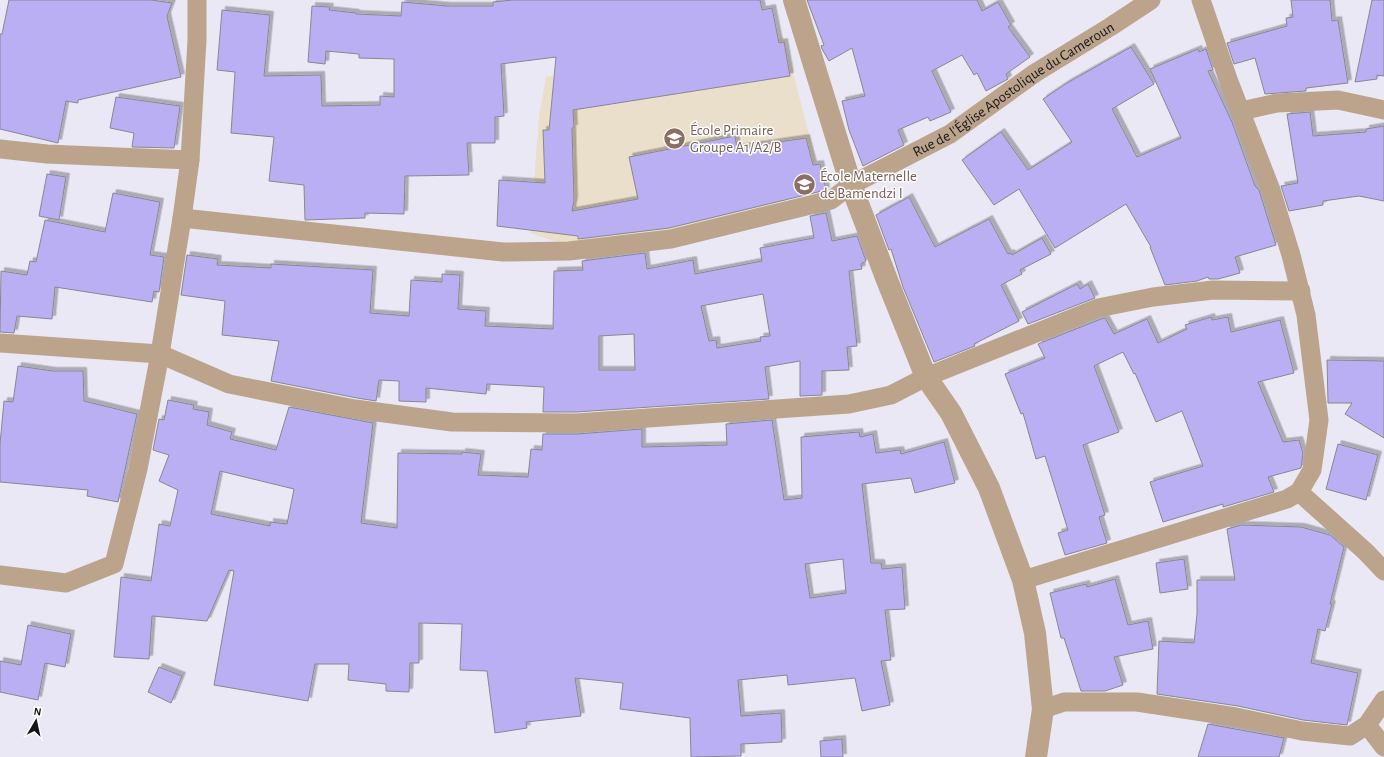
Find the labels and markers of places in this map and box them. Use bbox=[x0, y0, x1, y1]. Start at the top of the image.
place label: École Primaire Groupe A1/A2/B bbox=[690, 121, 782, 155]
school or university icon: École Primaire Groupe A1/A2/B bbox=[661, 126, 687, 152]
place label: École Maternelle de Bamendzi I bbox=[820, 167, 917, 201]
school or university icon: École Maternelle de Bamendzi I bbox=[792, 172, 818, 198]

